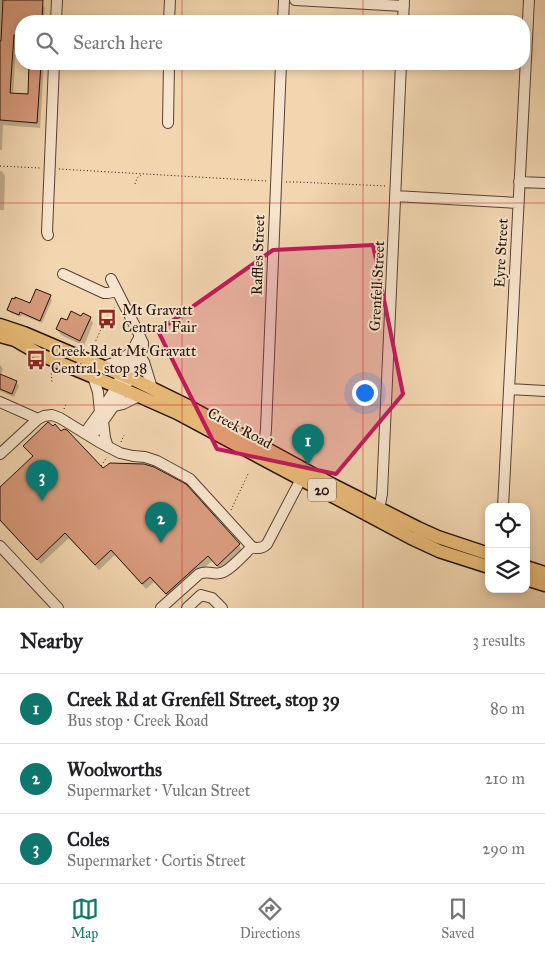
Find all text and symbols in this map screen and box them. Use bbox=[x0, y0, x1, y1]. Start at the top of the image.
search box bbox=[15, 15, 530, 70]
icon: search bbox=[33, 29, 61, 57]
text: Search here bbox=[73, 31, 163, 54]
street label: Raffles Street bbox=[248, 214, 268, 296]
street label: Eyre Street bbox=[490, 217, 512, 288]
street label: Grenfell Street bbox=[366, 240, 388, 332]
place label: Mt Gravatt Central Fair bbox=[122, 301, 197, 336]
bus stop icon: Mt Gravatt Central Fair bbox=[96, 308, 118, 330]
place label: Creek Rd at Mt Gravatt Central, stop 38 bbox=[51, 342, 197, 377]
bus stop icon: Creek Rd at Mt Gravatt Central, stop 38 bbox=[25, 349, 47, 371]
your location bbox=[352, 380, 378, 406]
street label: Creek Road bbox=[205, 404, 276, 453]
pin: 1 bbox=[292, 424, 324, 465]
pin: 3 bbox=[26, 460, 58, 501]
road number: 20 bbox=[308, 478, 336, 502]
pin: 2 bbox=[145, 502, 177, 543]
map controls bbox=[485, 503, 530, 593]
button: locate bbox=[485, 503, 530, 548]
button: layers bbox=[485, 548, 530, 593]
text: Nearby bbox=[20, 628, 83, 654]
text: 3 results bbox=[472, 631, 525, 650]
text: Creek Rd at Grenfell Street, stop 39 bbox=[67, 688, 340, 711]
text: 1 bbox=[33, 699, 39, 718]
text: 80 m bbox=[490, 699, 525, 718]
text: Bus stop · Creek Road bbox=[67, 711, 209, 730]
text: Woolworths bbox=[67, 758, 162, 781]
text: 2 bbox=[32, 769, 40, 788]
text: 210 m bbox=[485, 769, 525, 788]
text: Supermarket · Vulcan Street bbox=[67, 781, 250, 800]
text: Coles bbox=[67, 828, 110, 851]
text: 3 bbox=[33, 839, 39, 858]
text: 290 m bbox=[482, 839, 525, 858]
text: Supermarket · Cortis Street bbox=[67, 851, 246, 870]
tab: Map bbox=[71, 895, 99, 942]
tab: Directions bbox=[240, 895, 300, 942]
tab: Saved bbox=[441, 895, 474, 942]

